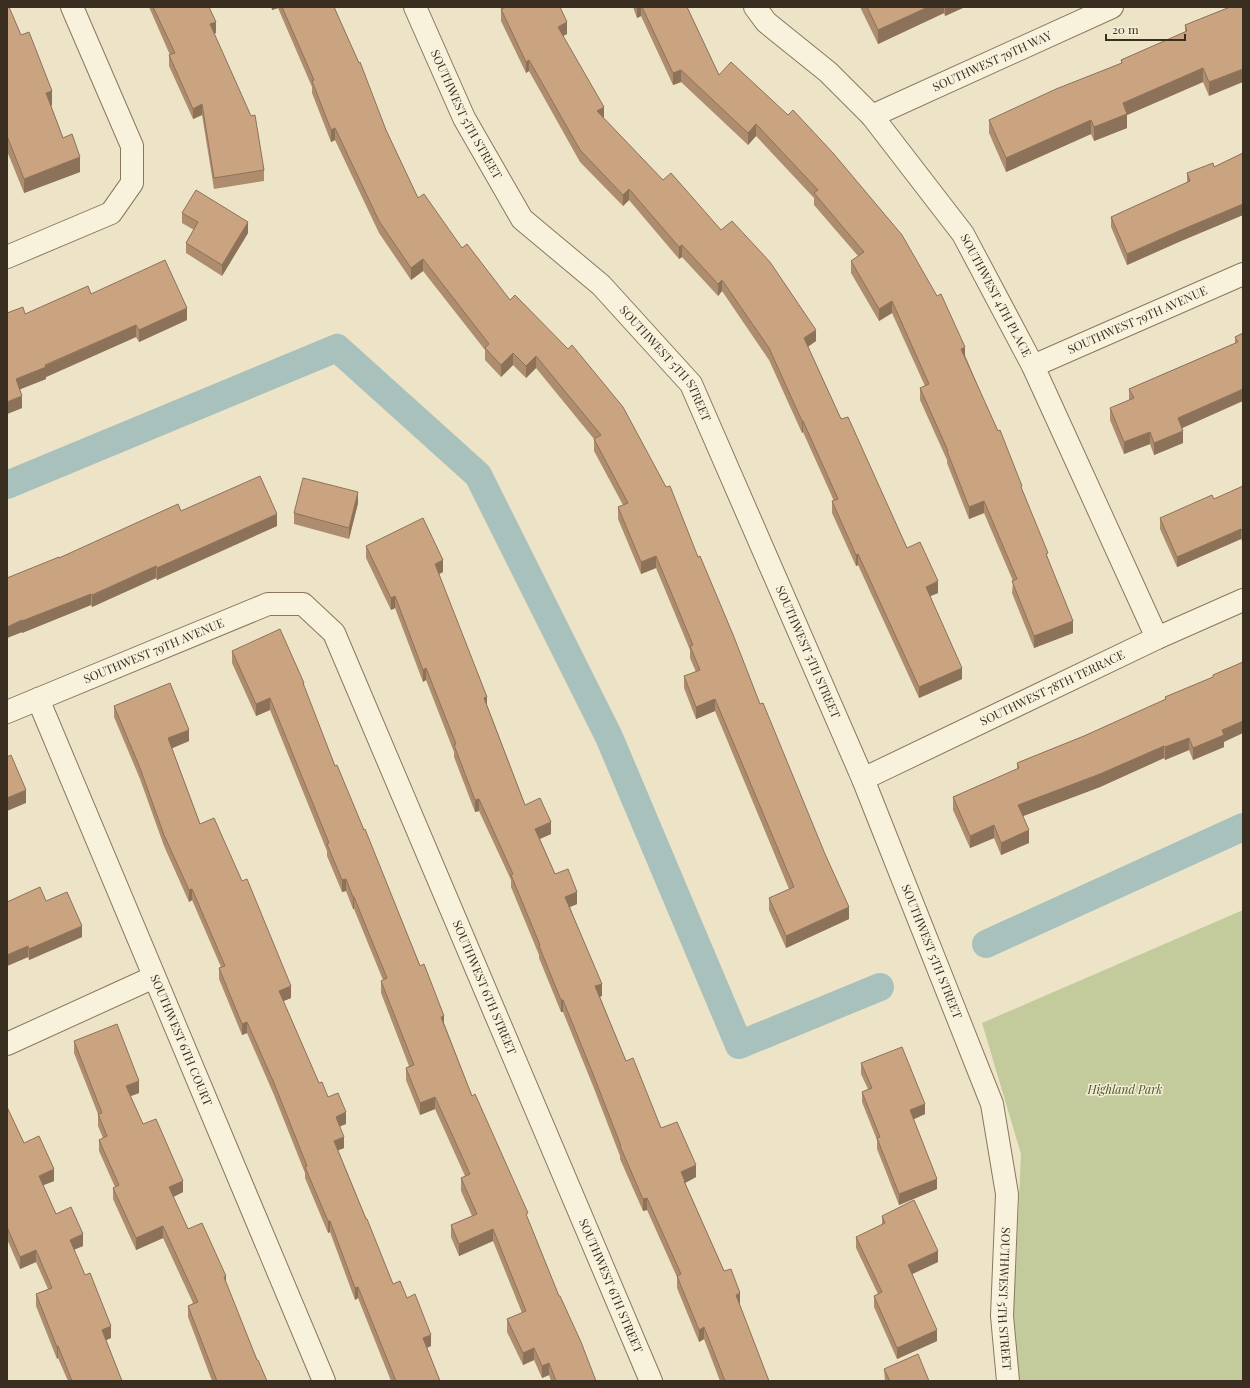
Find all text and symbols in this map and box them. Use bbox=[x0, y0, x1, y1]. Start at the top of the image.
scale bar bbox=[1106, 16, 1185, 42]
text: 20 m bbox=[1112, 21, 1139, 37]
street label: SOUTHWEST 79TH WAY bbox=[930, 26, 1055, 95]
street label: SOUTHWEST 5TH STREET bbox=[428, 47, 507, 182]
street label: SOUTHWEST 4TH PLACE bbox=[957, 231, 1036, 359]
street label: SOUTHWEST 79TH AVENUE bbox=[1065, 282, 1209, 357]
street label: SOUTHWEST 5TH STREET bbox=[616, 302, 715, 424]
street label: SOUTHWEST 5TH STREET bbox=[773, 583, 845, 721]
street label: SOUTHWEST 79TH AVENUE bbox=[81, 614, 226, 687]
street label: SOUTHWEST 78TH TERRACE bbox=[977, 646, 1127, 729]
street label: SOUTHWEST 5TH STREET bbox=[899, 882, 966, 1021]
street label: SOUTHWEST 6TH STREET bbox=[450, 918, 521, 1057]
street label: SOUTHWEST 6TH COURT bbox=[147, 972, 217, 1108]
park label: Highland Park bbox=[1086, 1081, 1163, 1097]
street label: SOUTHWEST 6TH STREET bbox=[576, 1216, 647, 1356]
street label: SOUTHWEST 5TH STREET bbox=[995, 1227, 1016, 1371]

